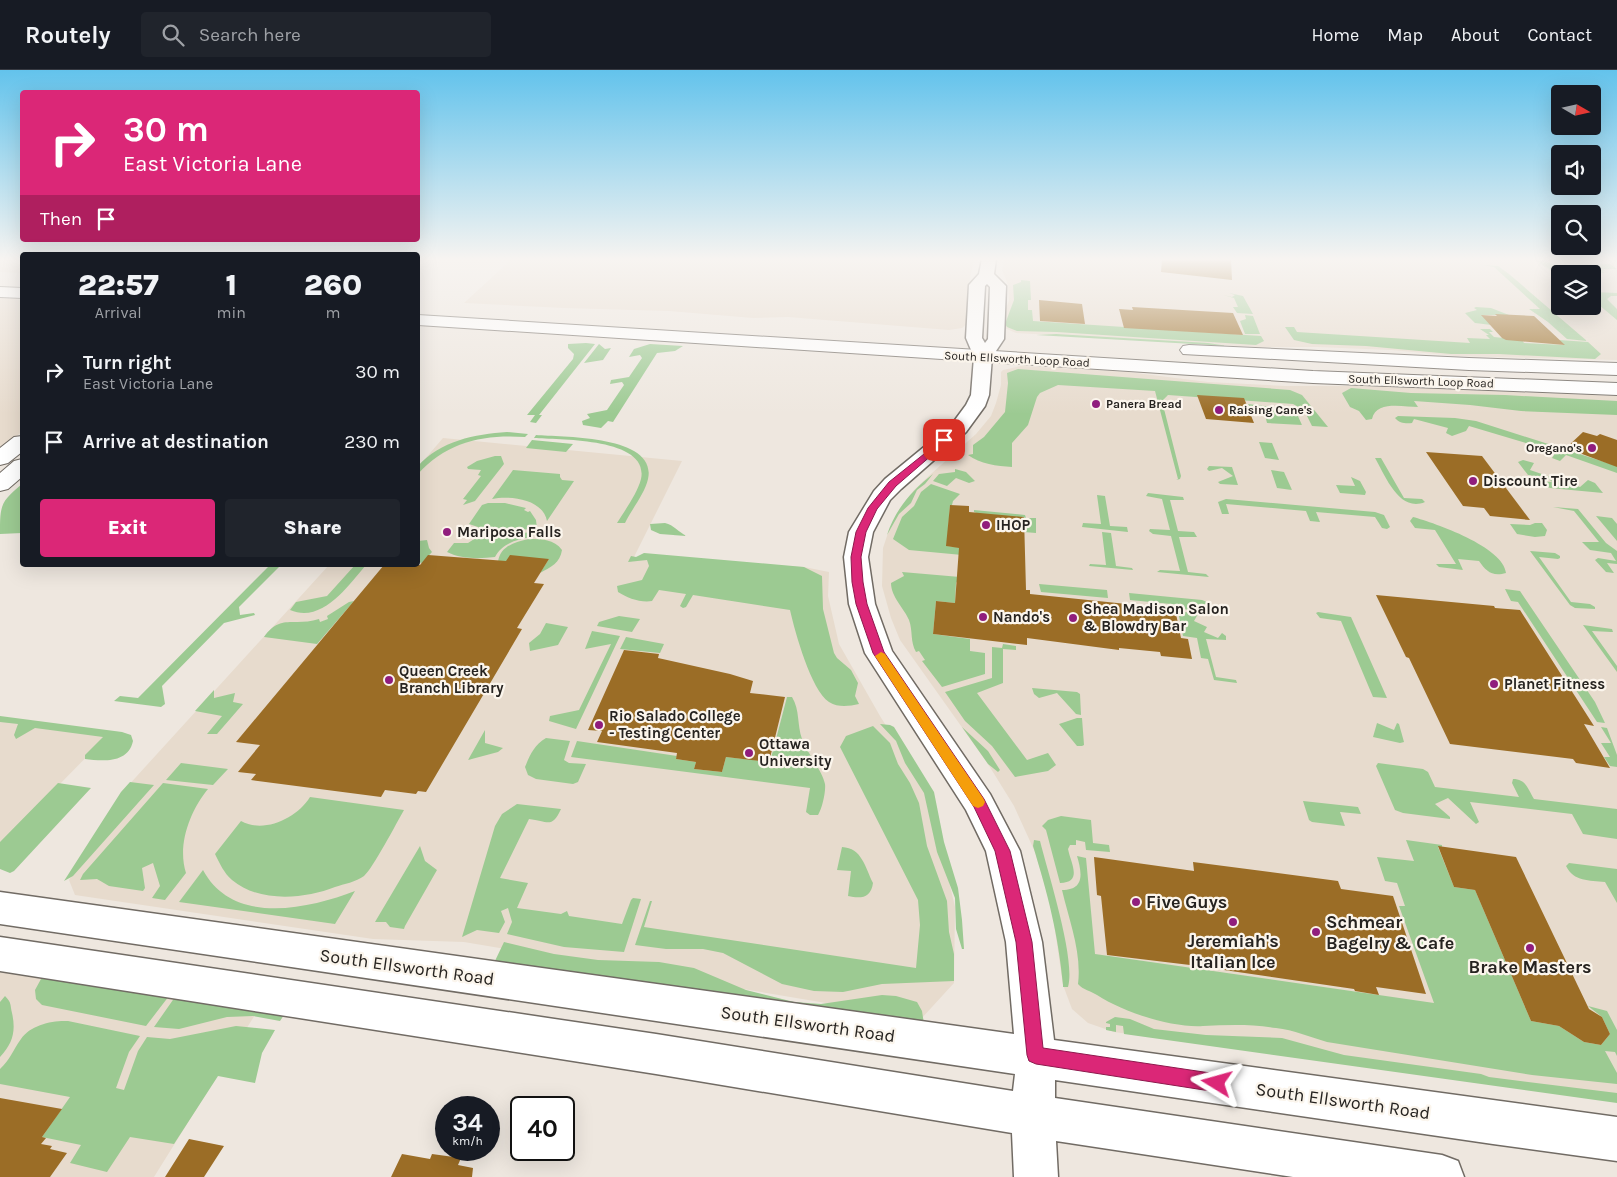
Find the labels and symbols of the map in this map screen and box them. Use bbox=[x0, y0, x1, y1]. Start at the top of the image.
north arrow bbox=[1551, 85, 1601, 135]
street label: South Ellsworth Loop Road bbox=[944, 348, 1090, 370]
street label: South Ellsworth Loop Road bbox=[1348, 371, 1494, 391]
place label: Panera Bread bbox=[1106, 397, 1182, 411]
marker: Panera Bread bbox=[1090, 398, 1102, 410]
place label: Raising Cane's bbox=[1229, 403, 1312, 417]
marker: Raising Cane's bbox=[1213, 404, 1225, 416]
pin bbox=[923, 419, 965, 461]
place label: Oregano's bbox=[1526, 441, 1582, 455]
marker: Oregano's bbox=[1586, 442, 1598, 454]
place label: Discount Tire bbox=[1483, 472, 1578, 490]
marker: Discount Tire bbox=[1467, 475, 1479, 487]
place label: IHOP bbox=[996, 516, 1030, 534]
marker: IHOP bbox=[980, 519, 992, 531]
place label: Mariposa Falls bbox=[457, 523, 562, 541]
marker: Mariposa Falls bbox=[441, 526, 453, 538]
place label: Shea Madison Salon & Blowdry Bar bbox=[1083, 600, 1229, 635]
place label: Nando's bbox=[993, 608, 1050, 626]
marker: Nando's bbox=[977, 611, 989, 623]
marker: Shea Madison Salon & Blowdry Bar bbox=[1067, 612, 1079, 624]
place label: Queen Creek Branch Library bbox=[399, 662, 504, 697]
marker: Queen Creek Branch Library bbox=[383, 674, 395, 686]
place label: Planet Fitness bbox=[1504, 675, 1605, 693]
marker: Planet Fitness bbox=[1488, 678, 1500, 690]
place label: Rio Salado College - Testing Center bbox=[609, 707, 741, 742]
marker: Rio Salado College - Testing Center bbox=[593, 719, 605, 731]
place label: Ottawa University bbox=[759, 735, 832, 770]
marker: Ottawa University bbox=[743, 747, 755, 759]
place label: Five Guys bbox=[1146, 891, 1227, 913]
marker: Five Guys bbox=[1130, 896, 1142, 908]
place label: Schmear Bagelry & Cafe bbox=[1326, 911, 1454, 954]
marker: Jeremiah's Italian Ice bbox=[1227, 916, 1239, 928]
marker: Schmear Bagelry & Cafe bbox=[1310, 926, 1322, 938]
place label: Jeremiah's Italian Ice bbox=[1187, 930, 1279, 973]
marker: Brake Masters bbox=[1524, 942, 1536, 954]
street label: South Ellsworth Road bbox=[318, 944, 496, 990]
place label: Brake Masters bbox=[1469, 956, 1591, 978]
street label: South Ellsworth Road bbox=[719, 1001, 897, 1047]
position arrow bbox=[1190, 1056, 1242, 1108]
street label: South Ellsworth Road bbox=[1254, 1078, 1432, 1124]
speed limit sign: 40 bbox=[510, 1096, 575, 1161]

